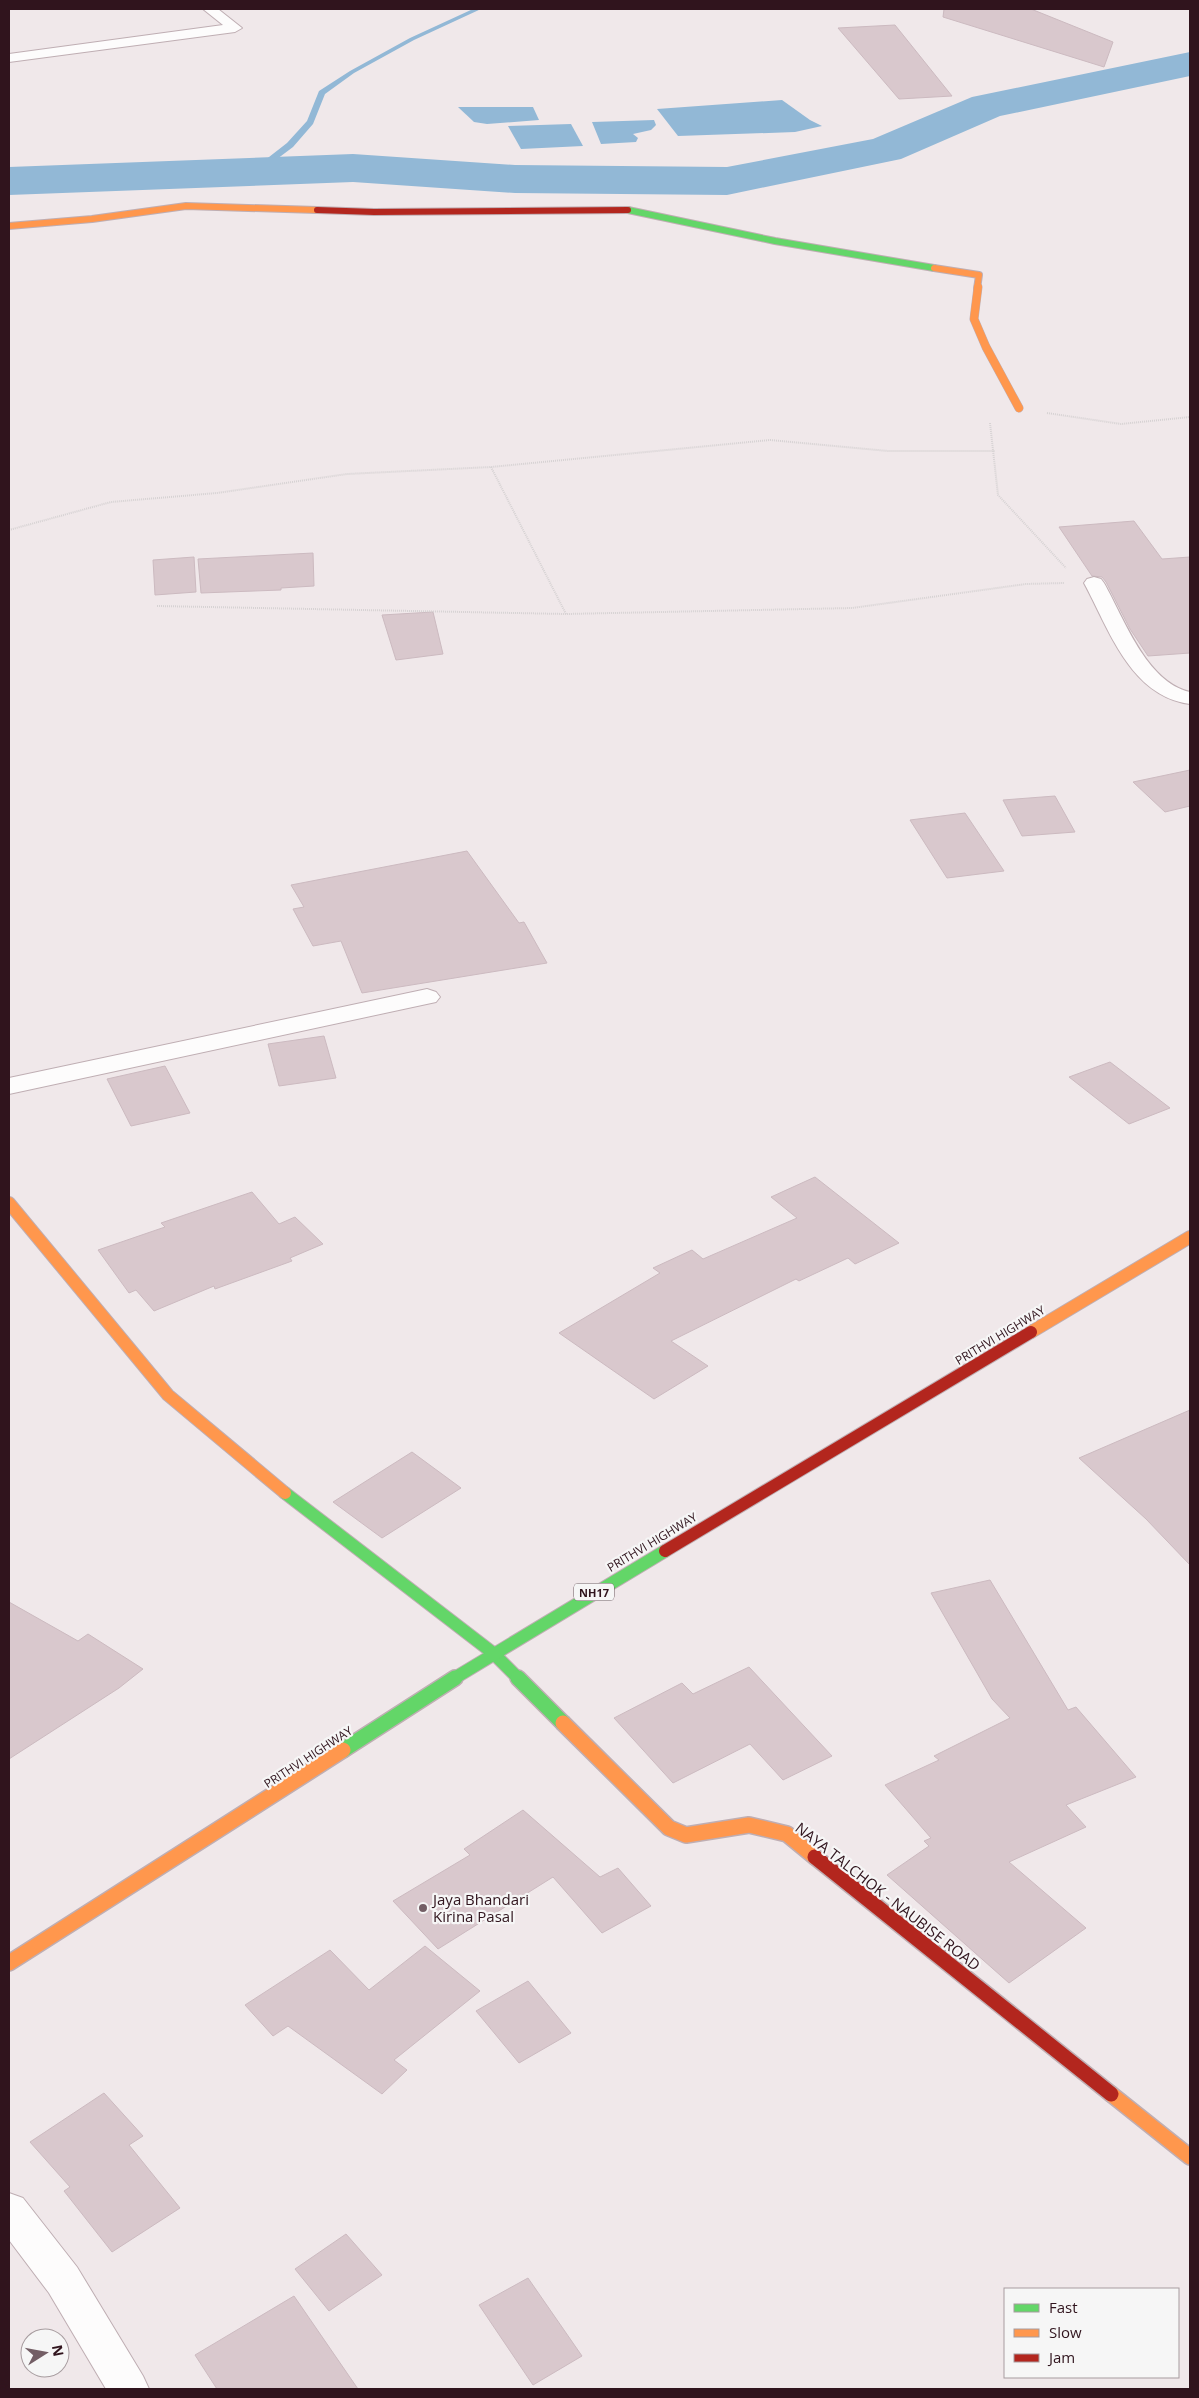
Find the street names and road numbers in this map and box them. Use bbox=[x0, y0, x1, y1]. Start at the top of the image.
street label: PRITHVI HIGHWAY bbox=[952, 1301, 1048, 1369]
street label: PRITHVI HIGHWAY bbox=[604, 1508, 700, 1576]
road number: NH17 bbox=[574, 1584, 614, 1600]
street label: PRITHVI HIGHWAY bbox=[261, 1722, 356, 1792]
street label: NAYA TALCHOK - NAUBISE ROAD bbox=[791, 1817, 985, 1975]

